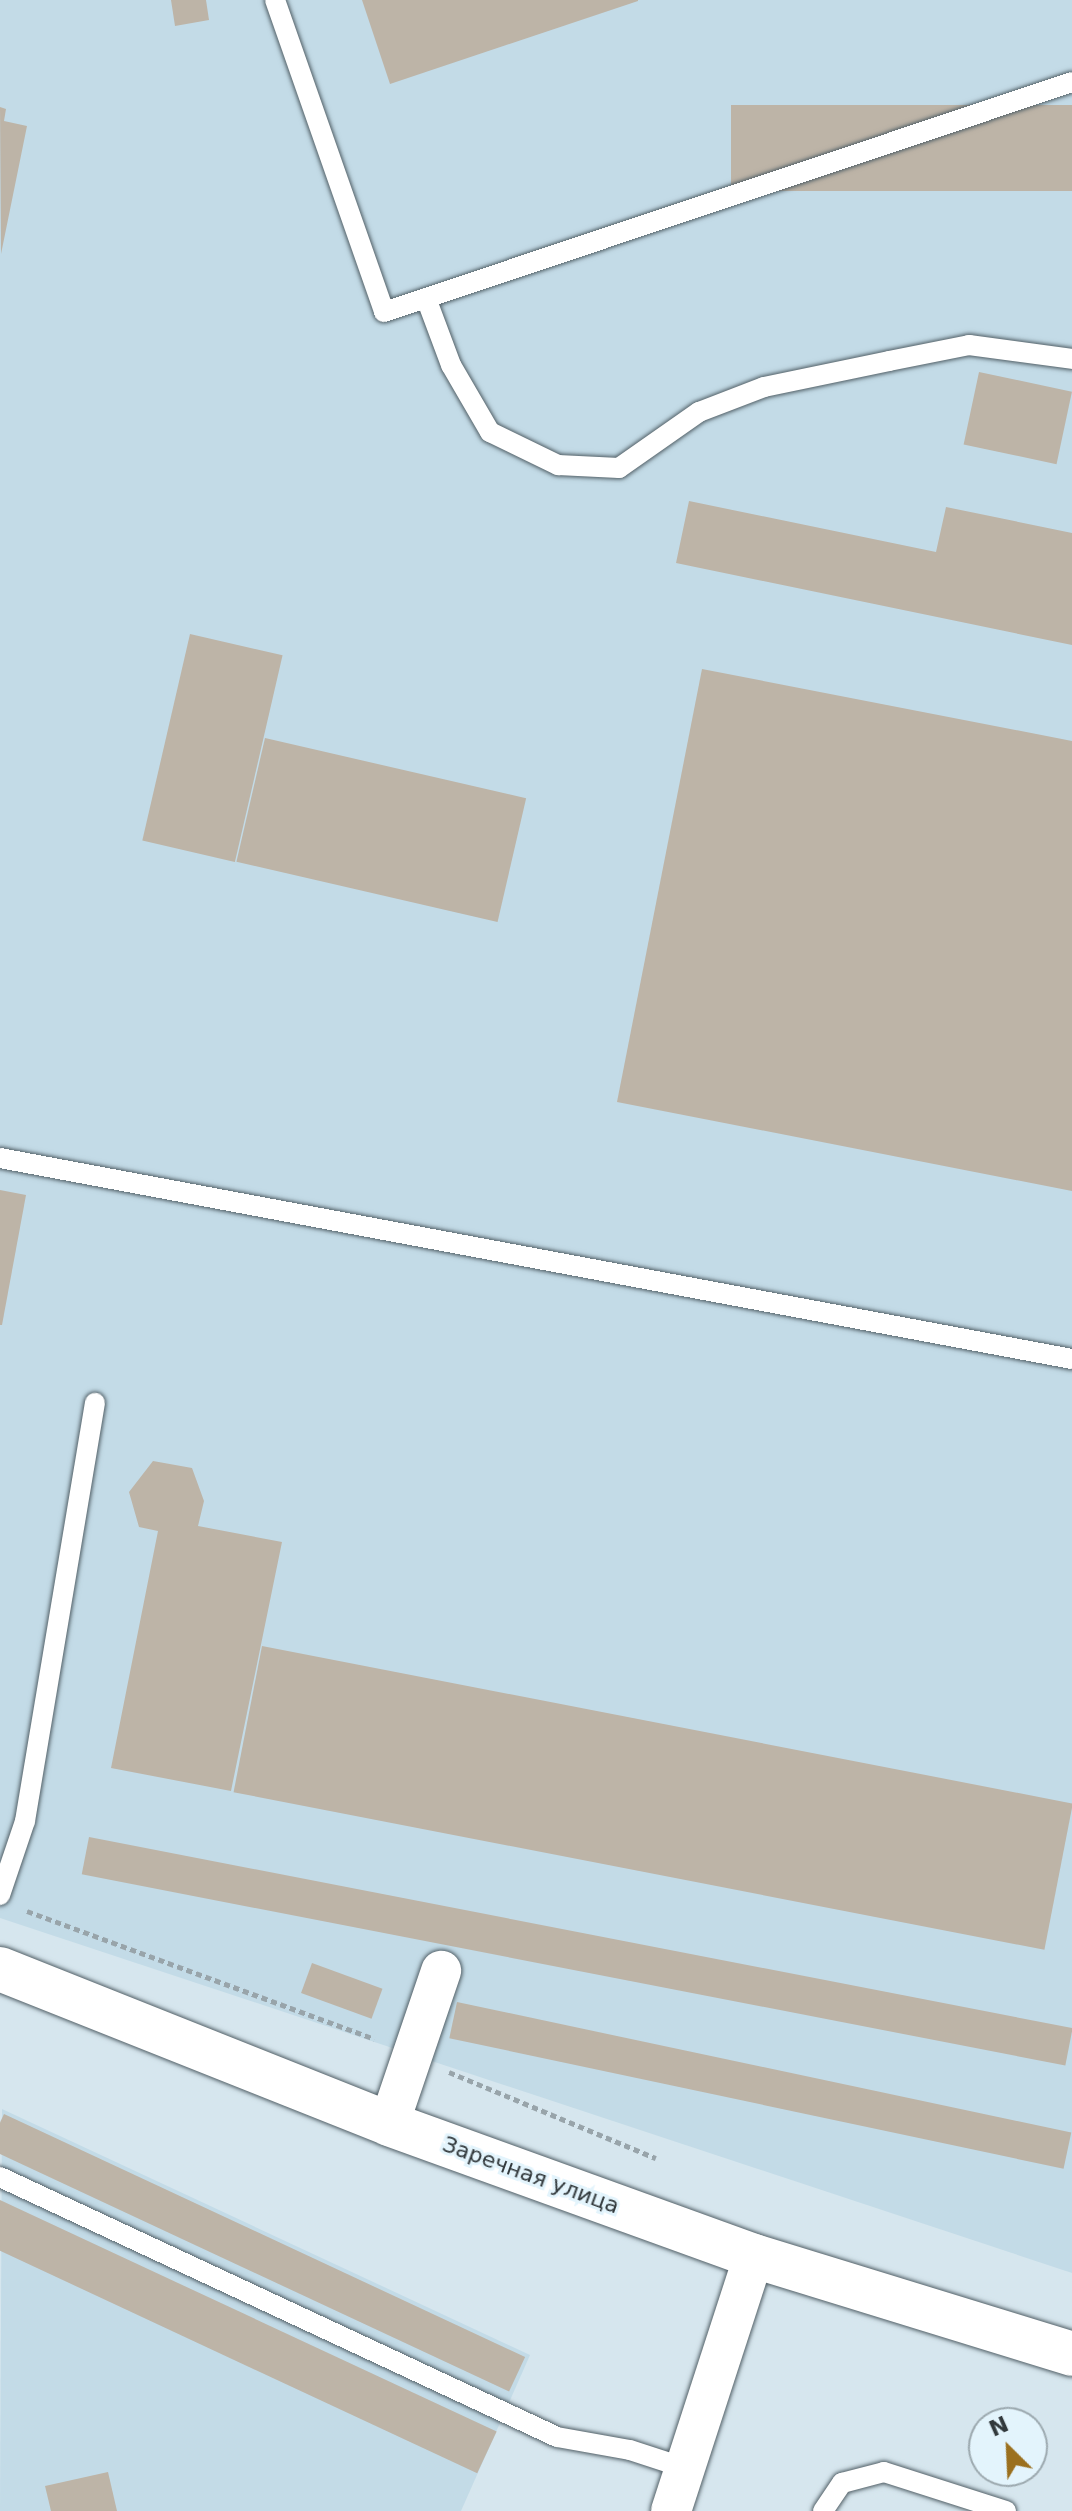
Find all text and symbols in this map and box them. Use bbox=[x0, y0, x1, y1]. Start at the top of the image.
street label: Заречная улица bbox=[439, 2131, 623, 2219]
north arrow bbox=[968, 2407, 1048, 2487]
text: N bbox=[985, 2411, 1012, 2442]

